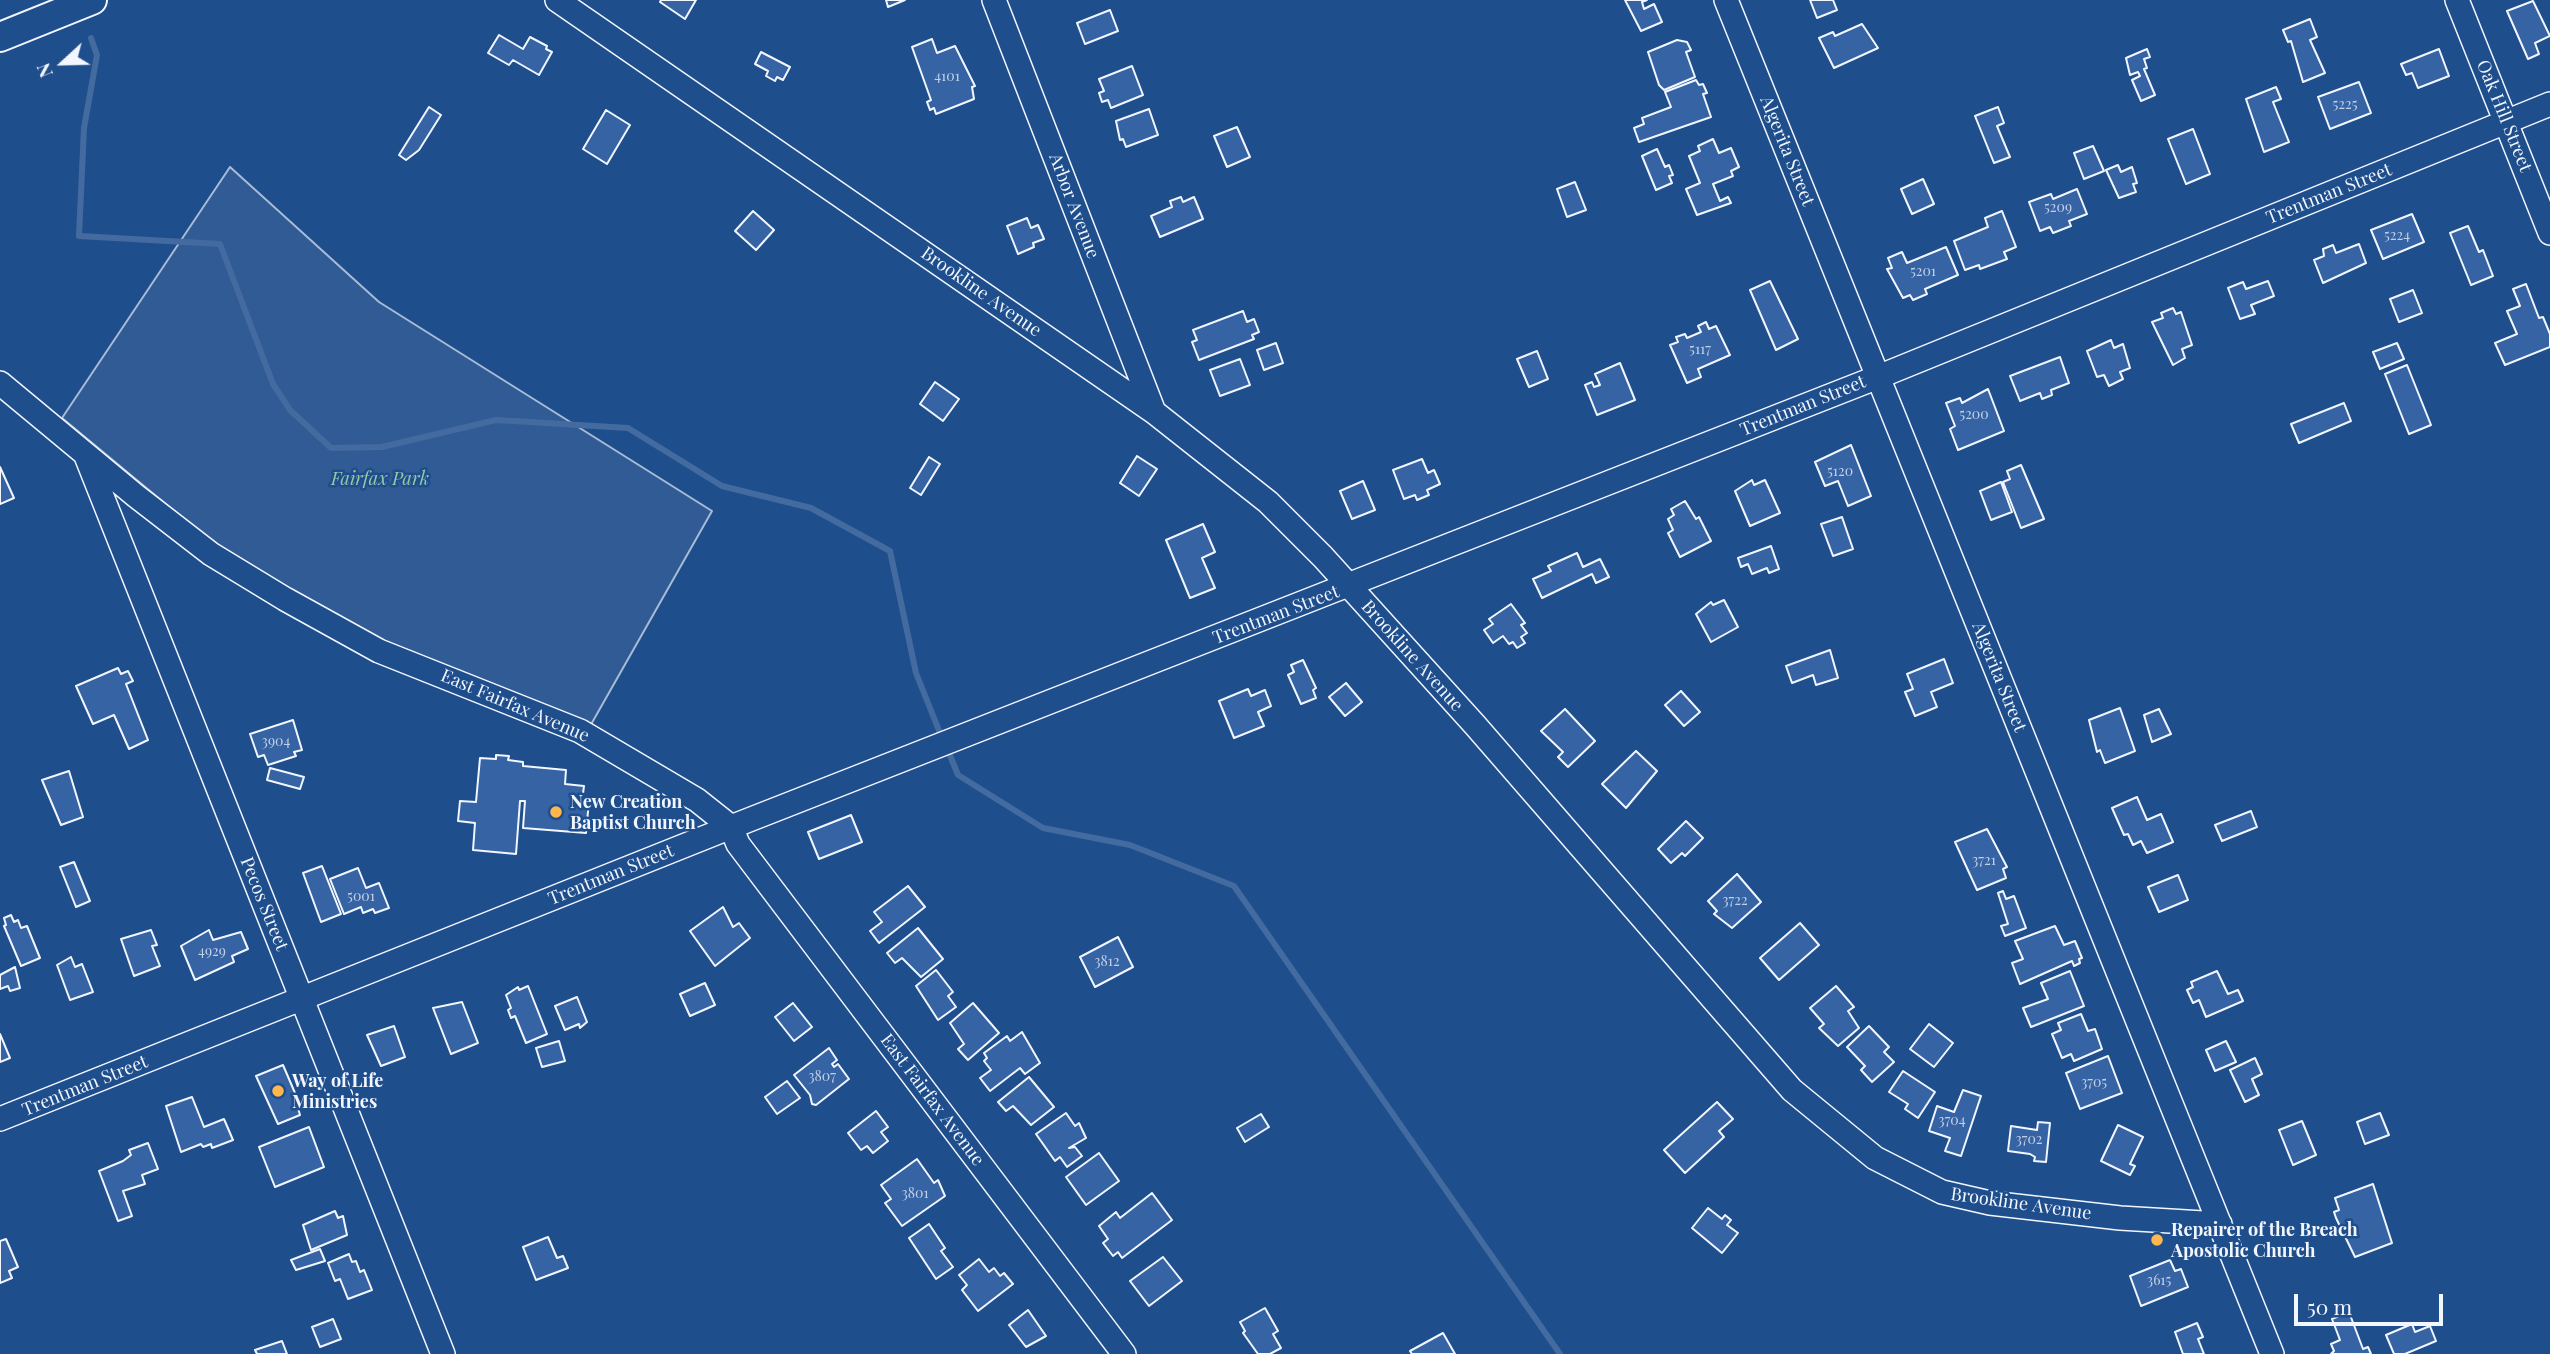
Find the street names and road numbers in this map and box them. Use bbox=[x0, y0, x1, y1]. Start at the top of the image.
street label: Oak Hill Street bbox=[2472, 57, 2536, 175]
street label: Algerita Street bbox=[1755, 93, 1819, 209]
street label: Arbor Avenue bbox=[1044, 150, 1104, 262]
street label: Trentman Street bbox=[2263, 159, 2395, 229]
street label: Brookline Avenue bbox=[917, 242, 1045, 342]
street label: Trentman Street bbox=[1737, 371, 1869, 441]
street label: Trentman Street bbox=[1210, 581, 1342, 649]
street label: Brookline Avenue bbox=[1357, 596, 1467, 716]
street label: Algerita Street bbox=[1967, 619, 2031, 735]
street label: East Fairfax Avenue bbox=[438, 665, 592, 747]
street label: Trentman Street bbox=[545, 840, 677, 910]
street label: Pecos Street bbox=[235, 854, 293, 954]
street label: East Fairfax Avenue bbox=[875, 1030, 989, 1170]
street label: Trentman Street bbox=[19, 1051, 151, 1121]
street label: Brookline Avenue bbox=[1949, 1183, 2093, 1225]

